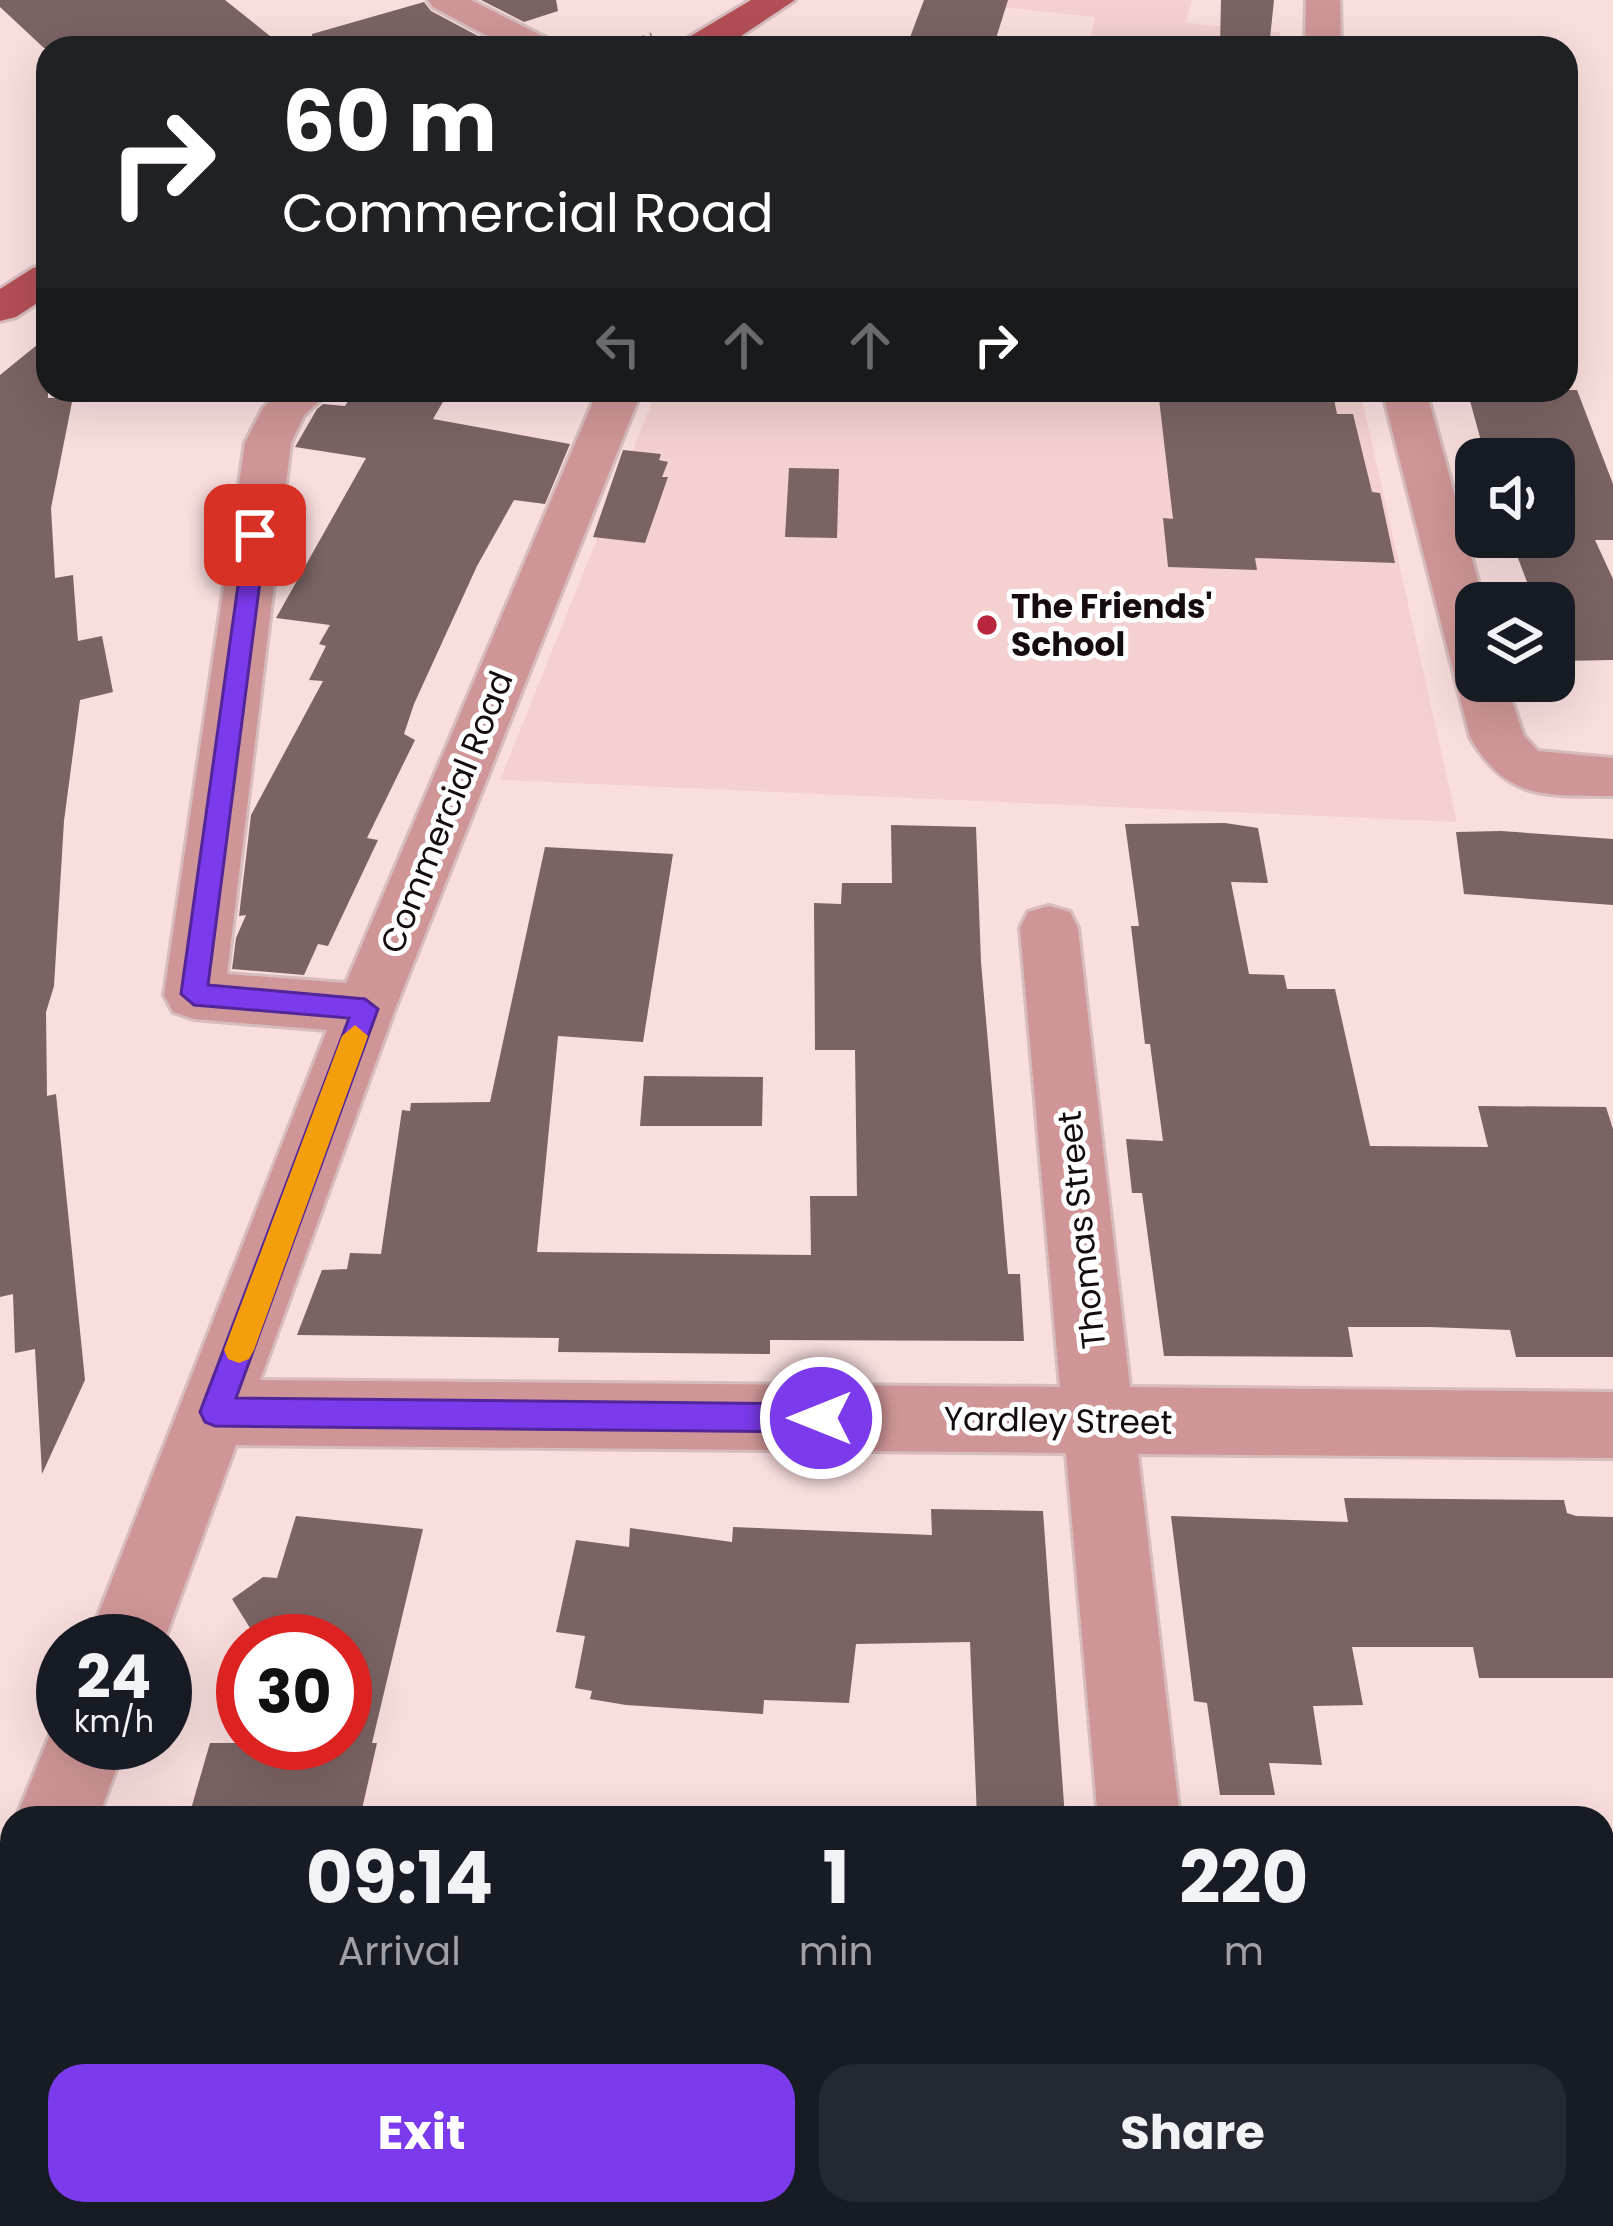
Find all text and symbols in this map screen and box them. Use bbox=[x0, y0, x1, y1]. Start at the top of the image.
text: 60 m bbox=[282, 63, 497, 180]
icon: right bbox=[84, 84, 240, 240]
text: Commercial Road bbox=[282, 175, 774, 251]
icon: left bbox=[585, 312, 651, 378]
icon: ahead bbox=[711, 312, 777, 378]
icon: ahead bbox=[837, 312, 903, 378]
icon: right bbox=[963, 312, 1029, 378]
map controls bbox=[1455, 438, 1575, 702]
button: sound bbox=[1455, 438, 1575, 558]
pin bbox=[204, 484, 306, 586]
icon: arrive bbox=[222, 502, 288, 568]
button: layers bbox=[1455, 582, 1575, 702]
place label: The Friends' School bbox=[1011, 583, 1213, 668]
marker: The Friends' School bbox=[974, 612, 1000, 638]
street label: Commercial Road bbox=[368, 664, 525, 960]
street label: Thomas Street bbox=[1046, 1109, 1117, 1351]
position arrow bbox=[758, 1355, 884, 1481]
street label: Yardley Street bbox=[943, 1395, 1173, 1446]
speed limit sign: 30 bbox=[216, 1614, 372, 1770]
text: 24 bbox=[77, 1635, 151, 1719]
text: km/h bbox=[74, 1700, 154, 1743]
text: 09:14 bbox=[306, 1827, 493, 1928]
text: 1 bbox=[823, 1827, 850, 1928]
text: 220 bbox=[1179, 1827, 1308, 1928]
text: Arrival bbox=[338, 1924, 461, 1979]
text: min bbox=[799, 1924, 874, 1979]
text: m bbox=[1224, 1924, 1264, 1979]
button: Exit bbox=[48, 2064, 795, 2202]
button: Share bbox=[819, 2064, 1566, 2202]

